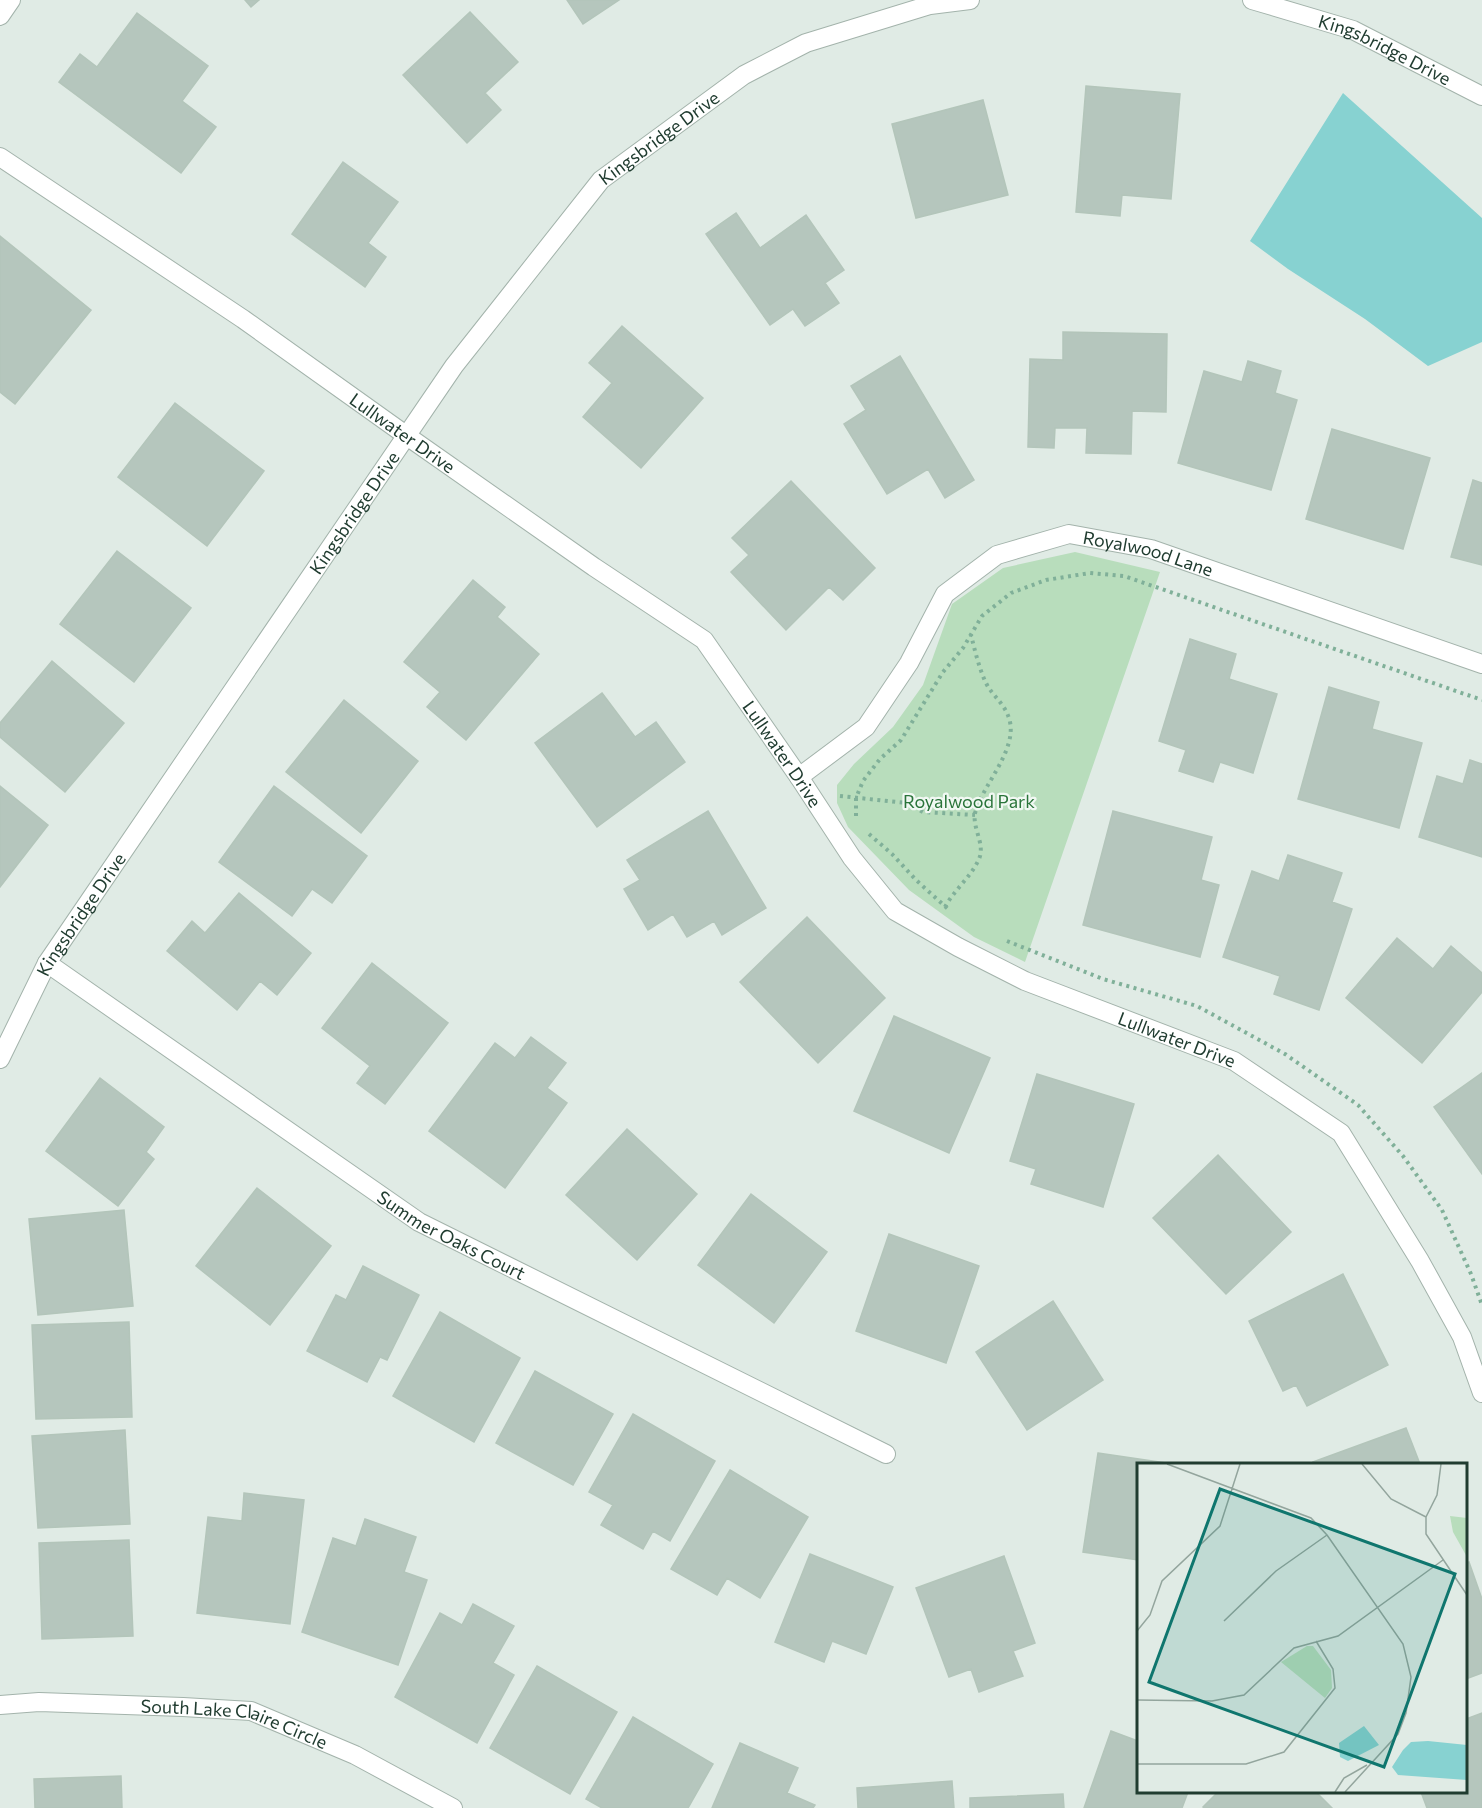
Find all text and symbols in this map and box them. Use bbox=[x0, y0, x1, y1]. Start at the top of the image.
street label: Kingsbridge Drive bbox=[1316, 9, 1455, 89]
street label: Kingsbridge Drive bbox=[594, 86, 723, 189]
street label: Lullwater Drive bbox=[346, 388, 460, 477]
street label: Kingsbridge Drive bbox=[304, 447, 404, 578]
street label: Royalwood Lane bbox=[1081, 526, 1216, 581]
street label: Lullwater Drive bbox=[738, 696, 827, 811]
park label: Royalwood Park bbox=[903, 790, 1035, 812]
street label: Kingsbridge Drive bbox=[31, 848, 130, 979]
street label: Lullwater Drive bbox=[1115, 1007, 1239, 1072]
street label: Summer Oaks Court bbox=[373, 1186, 529, 1284]
inset map bbox=[1137, 1463, 1467, 1793]
street label: South Lake Claire Circle bbox=[140, 1695, 331, 1753]

